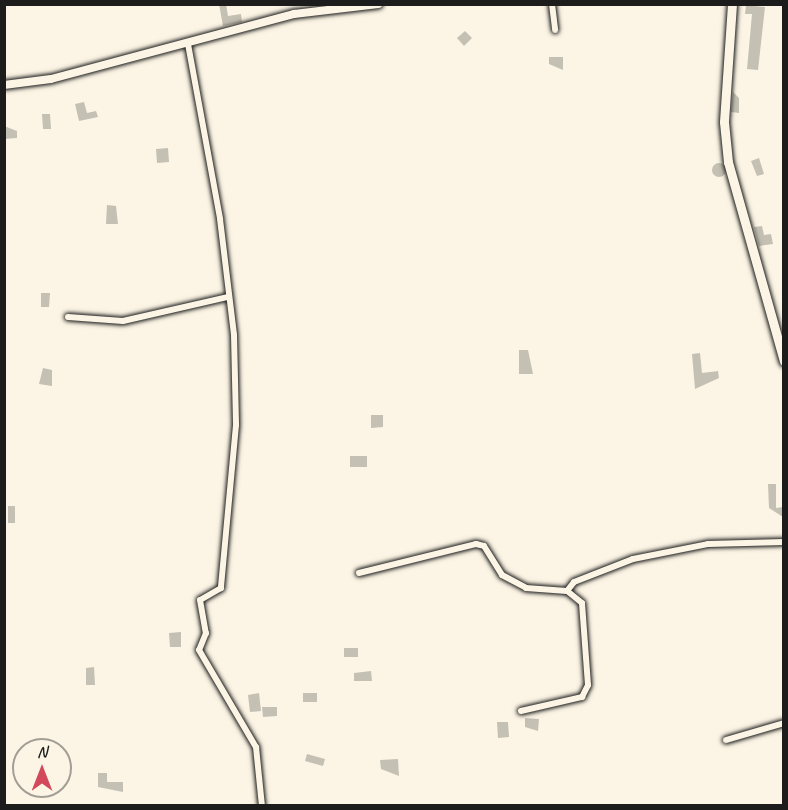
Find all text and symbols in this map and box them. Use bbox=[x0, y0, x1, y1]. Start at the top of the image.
north arrow bbox=[12, 738, 72, 798]
text: N bbox=[37, 742, 47, 762]

